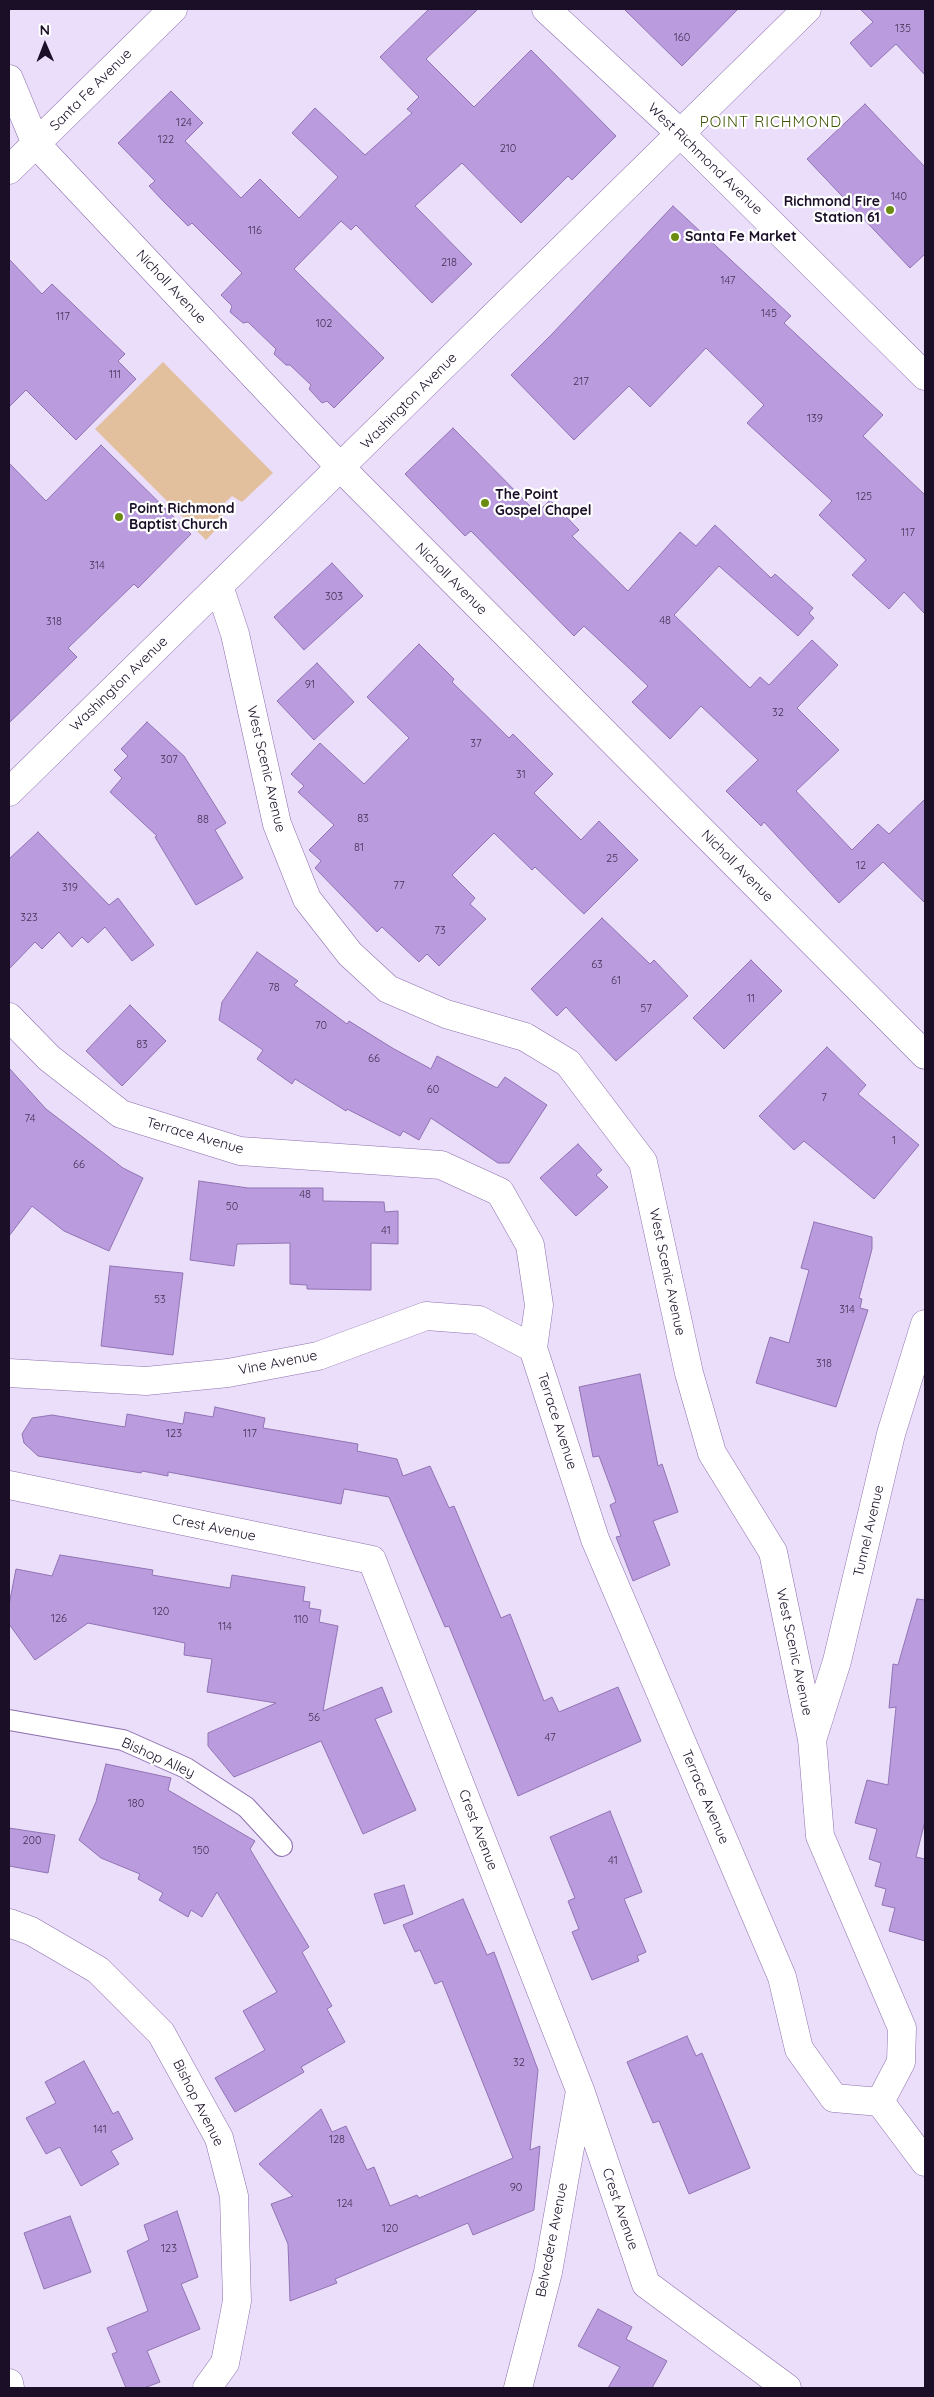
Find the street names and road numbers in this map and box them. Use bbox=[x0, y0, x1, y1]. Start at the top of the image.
street label: Santa Fe Avenue bbox=[47, 46, 135, 134]
street label: West Richmond Avenue bbox=[644, 100, 766, 218]
street label: Nicholl Avenue bbox=[132, 247, 210, 327]
street label: Washington Avenue bbox=[357, 349, 461, 453]
street label: Nicholl Avenue bbox=[411, 539, 491, 619]
street label: Washington Avenue bbox=[67, 633, 171, 735]
street label: West Scenic Avenue bbox=[243, 704, 289, 834]
street label: Nicholl Avenue bbox=[697, 826, 777, 906]
street label: Terrace Avenue bbox=[144, 1114, 246, 1158]
street label: West Scenic Avenue bbox=[645, 1207, 689, 1337]
street label: Vine Avenue bbox=[237, 1347, 319, 1379]
street label: Terrace Avenue bbox=[533, 1371, 581, 1471]
street label: Tunnel Avenue bbox=[850, 1483, 888, 1579]
street label: Crest Avenue bbox=[171, 1511, 257, 1545]
street label: West Scenic Avenue bbox=[772, 1587, 816, 1717]
street label: Bishop Alley bbox=[119, 1734, 197, 1782]
street label: Terrace Avenue bbox=[678, 1747, 732, 1847]
street label: Crest Avenue bbox=[455, 1787, 501, 1873]
street label: Bishop Avenue bbox=[169, 2057, 227, 2149]
street label: Crest Avenue bbox=[598, 2166, 642, 2252]
street label: Belvedere Avenue bbox=[533, 2181, 571, 2299]

